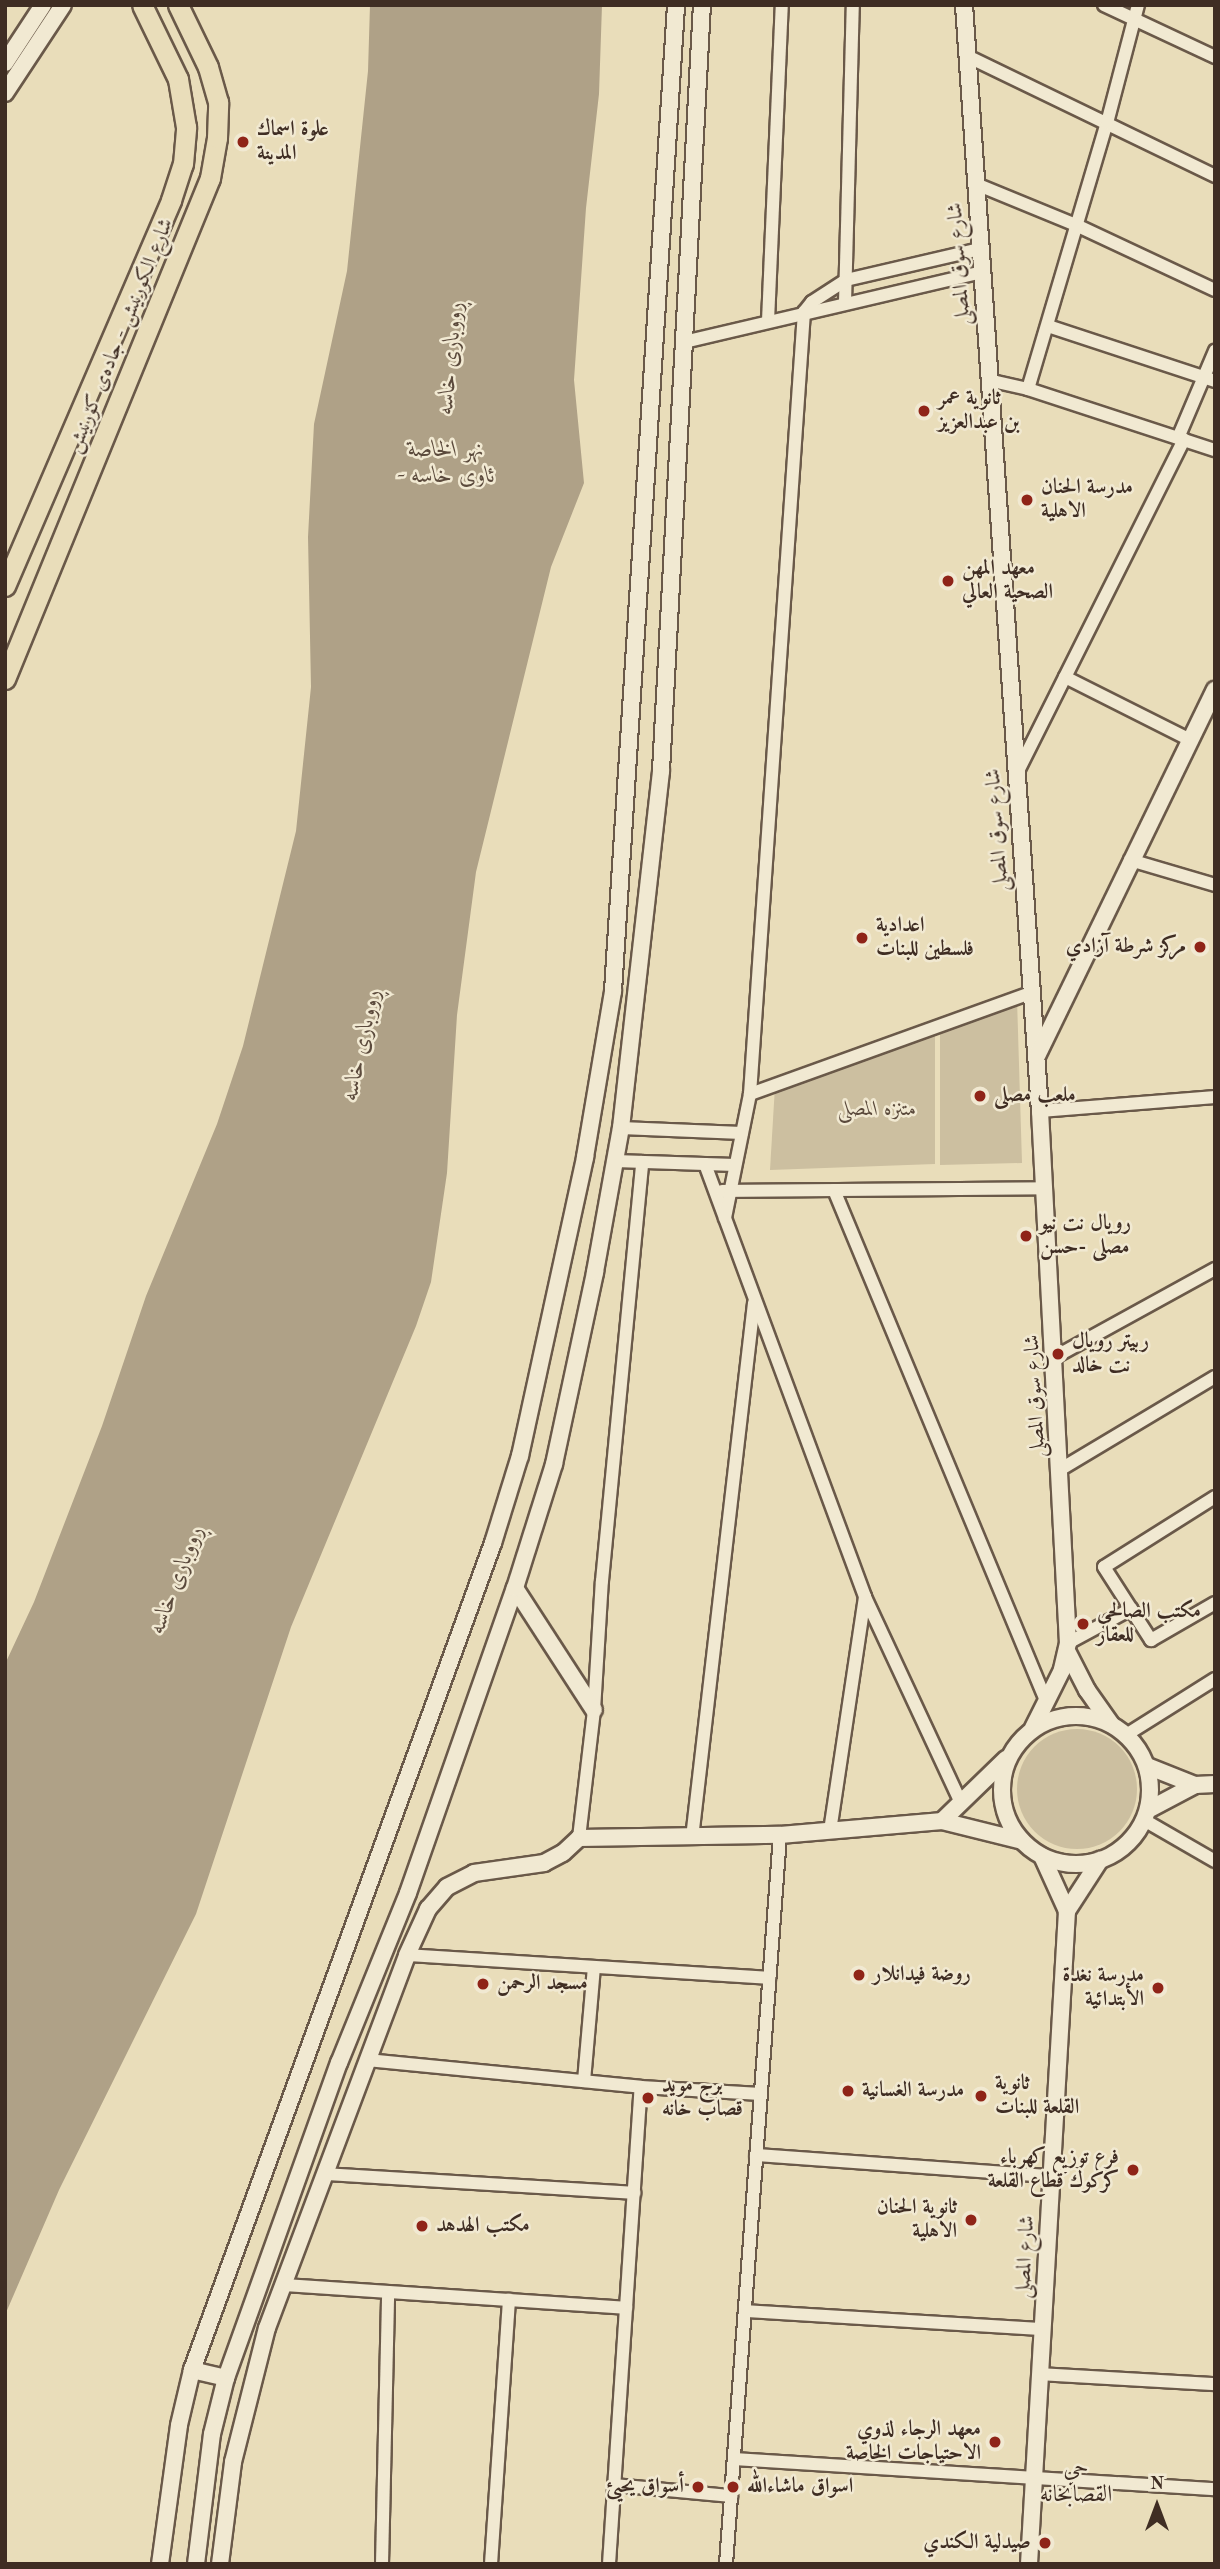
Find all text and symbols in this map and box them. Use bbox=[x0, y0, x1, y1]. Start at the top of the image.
place label: علوة اسماك المدينة bbox=[257, 117, 329, 167]
marker: علوة اسماك المدينة bbox=[235, 134, 251, 150]
street label: شارع سوق المصلى bbox=[943, 202, 977, 326]
street label: شارع الكورنيش - جادەی کۆرنیش bbox=[62, 215, 180, 457]
water label: ڕووباری خاسە bbox=[432, 300, 470, 416]
place label: ثانوية عمر بن عبدالعزيز bbox=[938, 386, 1020, 436]
marker: ثانوية عمر بن عبدالعزيز bbox=[916, 403, 932, 419]
water label: نهر الخاصة - ئاوی خاسە bbox=[397, 436, 495, 490]
place label: مدرسة الحنان الاهلية bbox=[1041, 475, 1133, 525]
marker: مدرسة الحنان الاهلية bbox=[1019, 492, 1035, 508]
place label: معهد المهن الصحية العالي bbox=[962, 556, 1053, 606]
marker: معهد المهن الصحية العالي bbox=[940, 573, 956, 589]
street label: شارع سوق المصلى bbox=[981, 768, 1015, 892]
place label: اعدادية فلسطين للبنات bbox=[876, 913, 974, 963]
marker: اعدادية فلسطين للبنات bbox=[854, 930, 870, 946]
place label: مركز شرطة آزادي bbox=[1066, 934, 1186, 960]
marker: مركز شرطة آزادي bbox=[1192, 939, 1208, 955]
water label: ڕووباری خاسە bbox=[337, 987, 387, 1103]
place label: ملعب مصلى bbox=[994, 1083, 1076, 1109]
marker: ملعب مصلى bbox=[972, 1088, 988, 1104]
park label: متنزه المصلى bbox=[837, 1097, 917, 1123]
place label: رويال نت نيو مصلى -حسن bbox=[1040, 1211, 1131, 1261]
marker: رويال نت نيو مصلى -حسن bbox=[1018, 1228, 1034, 1244]
place label: ربيتر رويال نت خالد bbox=[1072, 1329, 1149, 1379]
street label: شارع سوق المصلى bbox=[1020, 1334, 1052, 1458]
marker: ربيتر رويال نت خالد bbox=[1050, 1346, 1066, 1362]
water label: ڕووباری خاسە bbox=[144, 1522, 210, 1638]
place label: مكتب الصالحي للعقار bbox=[1097, 1599, 1201, 1649]
marker: مكتب الصالحي للعقار bbox=[1075, 1616, 1091, 1632]
place label: روضة فيدانلار bbox=[873, 1962, 971, 1988]
place label: مدرسة نغدة الأبتدائية bbox=[1062, 1963, 1144, 2013]
marker: روضة فيدانلار bbox=[851, 1967, 867, 1983]
place label: مسجد الرحمن bbox=[497, 1971, 588, 1997]
marker: مسجد الرحمن bbox=[475, 1976, 491, 1992]
marker: مدرسة نغدة الأبتدائية bbox=[1150, 1980, 1166, 1996]
place label: ثانوية القلعة للبنات bbox=[995, 2071, 1079, 2121]
place label: برج مويد قصاب خانه bbox=[662, 2073, 743, 2123]
place label: مدرسة الغسانية bbox=[862, 2078, 964, 2104]
marker: مدرسة الغسانية bbox=[840, 2083, 856, 2099]
marker: ثانوية القلعة للبنات bbox=[973, 2088, 989, 2104]
marker: برج مويد قصاب خانه bbox=[640, 2090, 656, 2106]
place label: فرع توزيع كهرباء كركوك قطاع القلعة bbox=[988, 2145, 1119, 2195]
marker: فرع توزيع كهرباء كركوك قطاع القلعة bbox=[1125, 2162, 1141, 2178]
place label: ثانوية الحنان الاهلية bbox=[877, 2195, 957, 2245]
marker: ثانوية الحنان الاهلية bbox=[963, 2212, 979, 2228]
place label: مكتب الهدهد bbox=[436, 2213, 530, 2239]
street label: شارع المصلى bbox=[1011, 2215, 1041, 2299]
marker: مكتب الهدهد bbox=[414, 2218, 430, 2234]
place label: معهد الرجاء لذوي الاحتياجات الخاصة bbox=[846, 2417, 981, 2467]
marker: معهد الرجاء لذوي الاحتياجات الخاصة bbox=[987, 2434, 1003, 2450]
district label: حي القصابخانه bbox=[1040, 2455, 1112, 2509]
north arrow bbox=[1122, 2471, 1192, 2541]
place label: أسواق يحيئ bbox=[606, 2474, 684, 2500]
place label: اسواق ماشاءالله bbox=[747, 2474, 853, 2500]
text: N bbox=[1150, 2475, 1164, 2494]
marker: أسواق يحيئ bbox=[690, 2479, 706, 2495]
marker: اسواق ماشاءالله bbox=[725, 2479, 741, 2495]
place label: صيدلية الكندي bbox=[923, 2530, 1031, 2556]
marker: صيدلية الكندي bbox=[1037, 2535, 1053, 2551]

